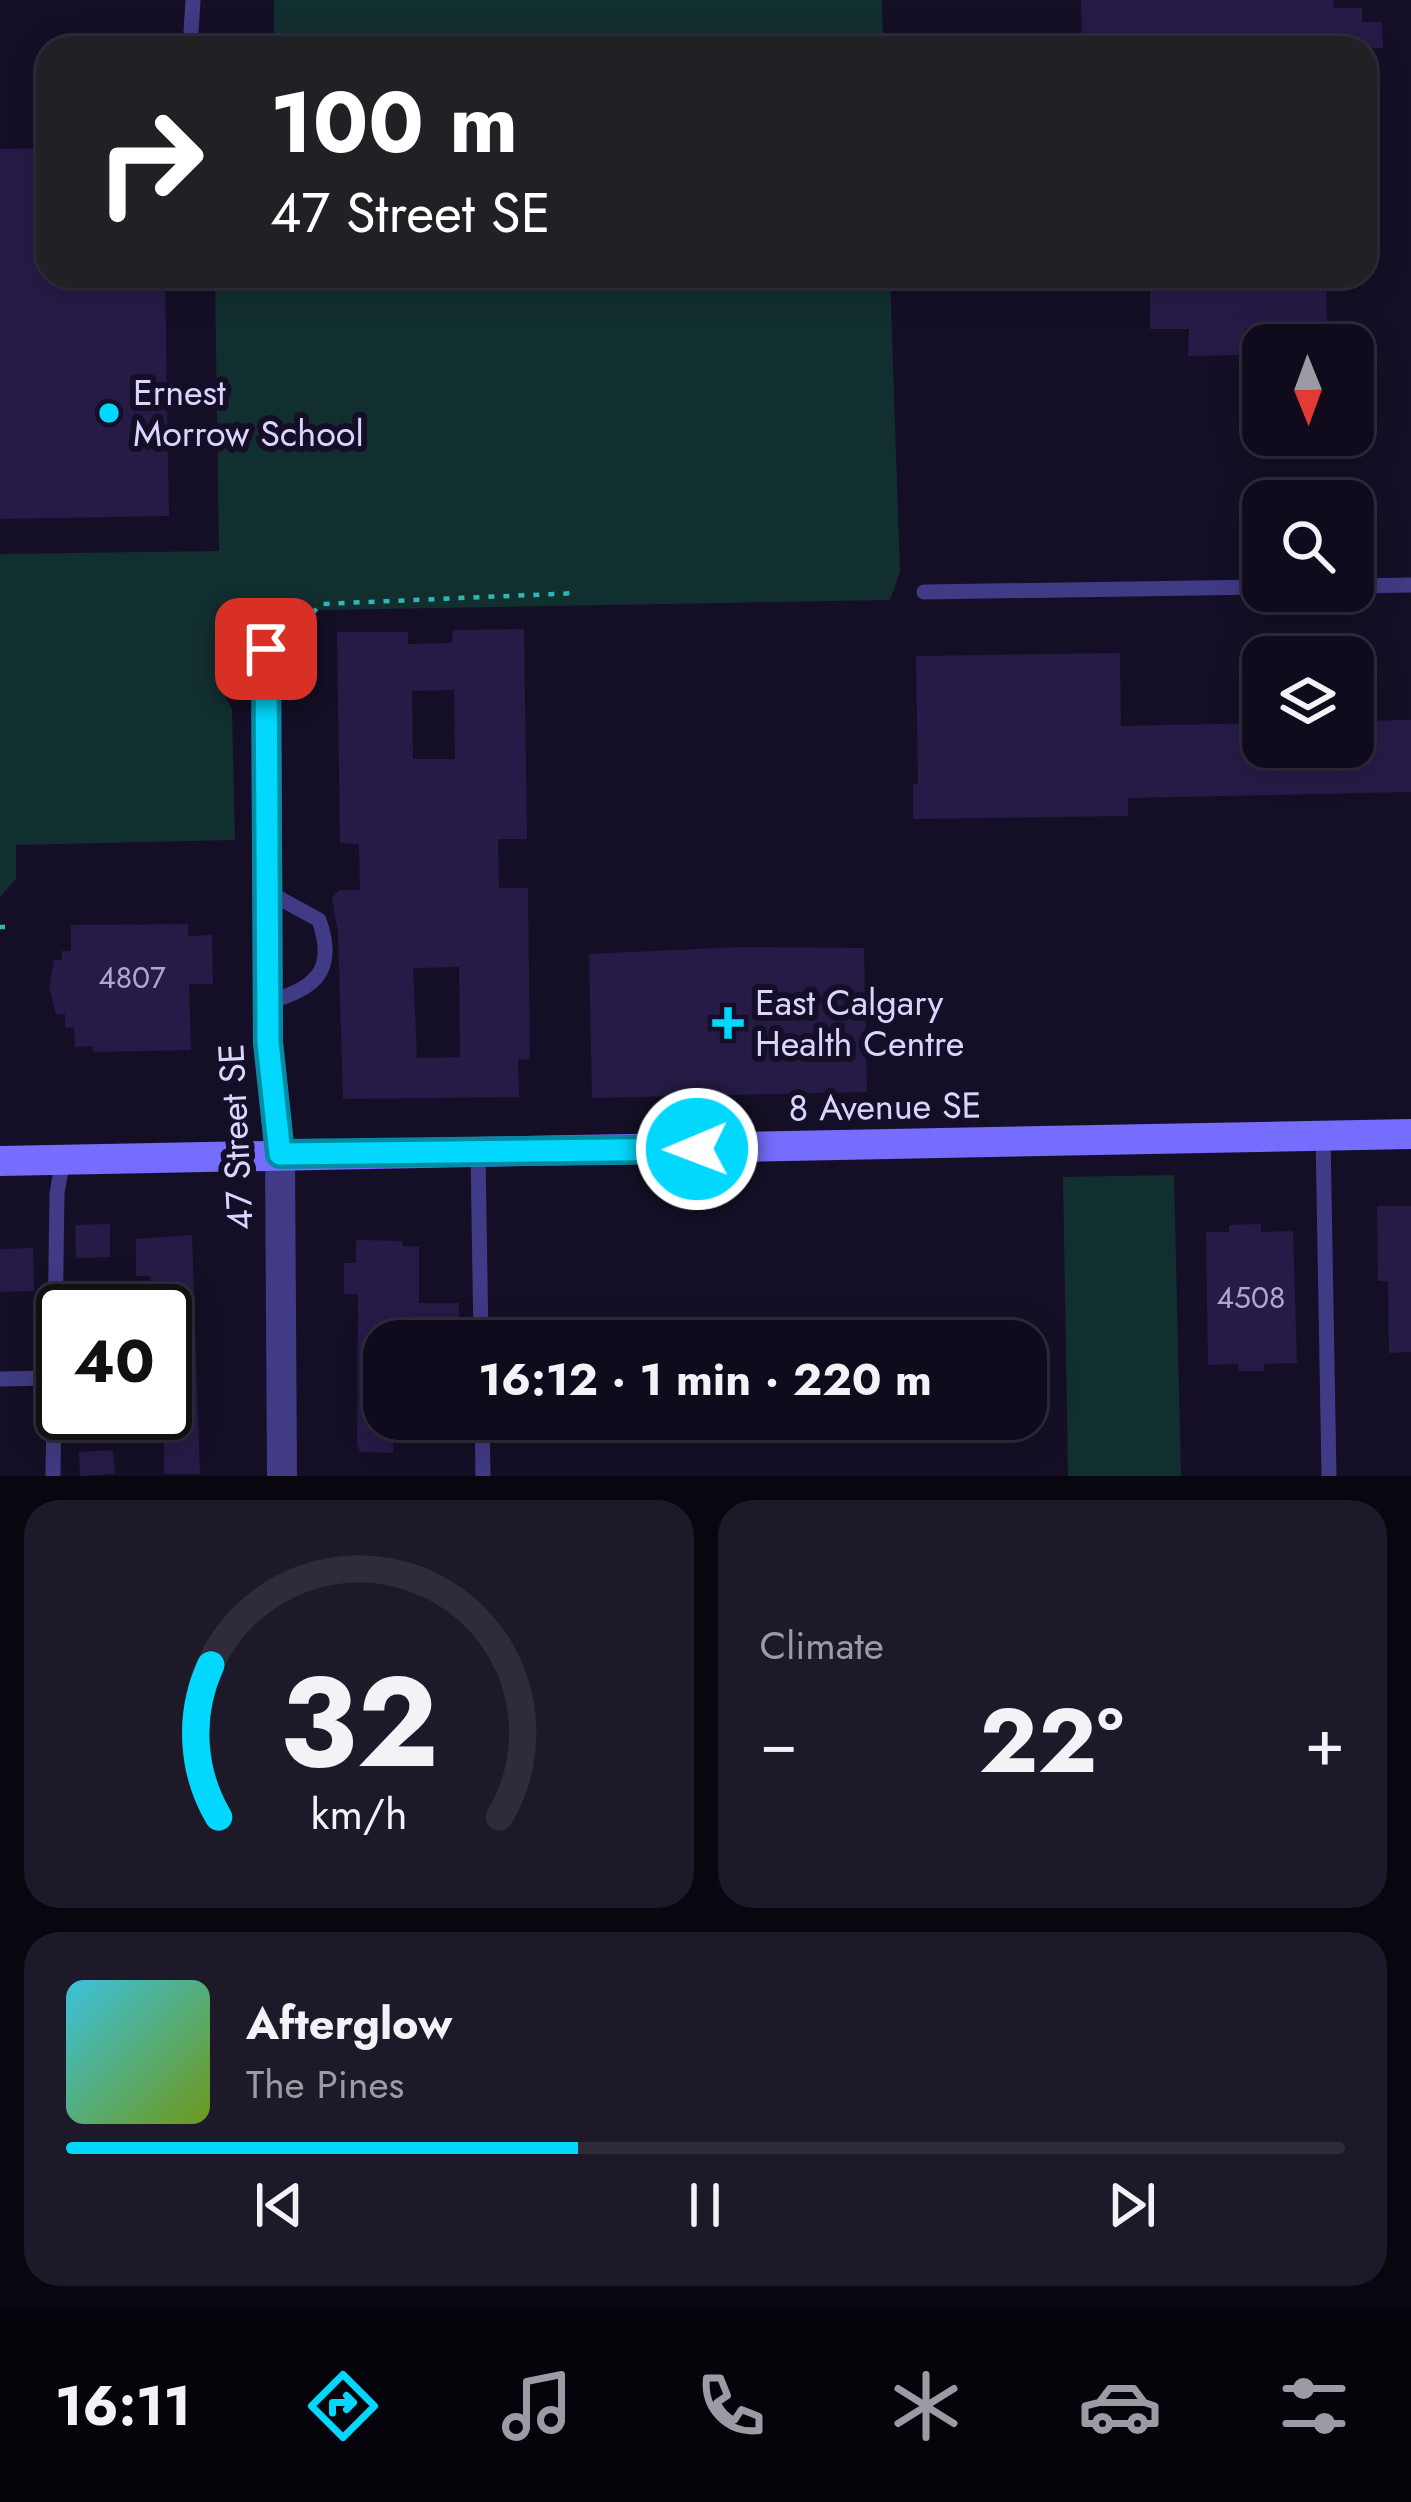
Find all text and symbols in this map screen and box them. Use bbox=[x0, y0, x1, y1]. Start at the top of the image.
text: 100 m bbox=[270, 62, 518, 184]
icon: right bbox=[72, 84, 228, 240]
text: 47 Street SE bbox=[270, 174, 550, 252]
north arrow bbox=[1242, 324, 1374, 456]
map controls bbox=[1242, 324, 1374, 768]
place label: Ernest Morrow School bbox=[133, 366, 364, 459]
marker: Ernest Morrow School bbox=[96, 400, 122, 426]
button: search bbox=[1242, 480, 1374, 612]
pin bbox=[215, 598, 317, 700]
icon: arrive bbox=[233, 616, 299, 682]
button: layers bbox=[1242, 636, 1374, 768]
house number: 4807 bbox=[98, 956, 166, 999]
place label: East Calgary Health Centre bbox=[755, 976, 964, 1069]
marker: East Calgary Health Centre bbox=[712, 1007, 744, 1039]
street label: 47 Street SE bbox=[204, 1042, 266, 1232]
street label: 8 Avenue SE bbox=[788, 1078, 982, 1134]
position arrow bbox=[634, 1086, 760, 1212]
house number: 4508 bbox=[1217, 1276, 1285, 1319]
speed limit sign: 40 bbox=[36, 1284, 192, 1440]
text: 16:12 · 1 min · 220 m bbox=[478, 1347, 932, 1412]
text: Climate bbox=[760, 1617, 884, 1674]
text: 32 bbox=[279, 1632, 438, 1813]
text: 22° bbox=[979, 1676, 1124, 1806]
text: − bbox=[760, 1694, 798, 1790]
text: + bbox=[1304, 1694, 1345, 1790]
text: km/h bbox=[310, 1783, 407, 1845]
text: Afterglow bbox=[246, 1991, 452, 2056]
text: The Pines bbox=[246, 2056, 404, 2113]
icon: previous bbox=[246, 2172, 312, 2238]
icon: pause bbox=[672, 2172, 738, 2238]
icon: next bbox=[1099, 2172, 1165, 2238]
icon: directions bbox=[301, 2364, 385, 2448]
icon: music bbox=[495, 2364, 579, 2448]
icon: phone bbox=[689, 2364, 773, 2448]
icon: climate bbox=[884, 2364, 968, 2448]
icon: car bbox=[1078, 2364, 1162, 2448]
icon: filters bbox=[1272, 2364, 1356, 2448]
text: 16:11 bbox=[55, 2367, 191, 2445]

